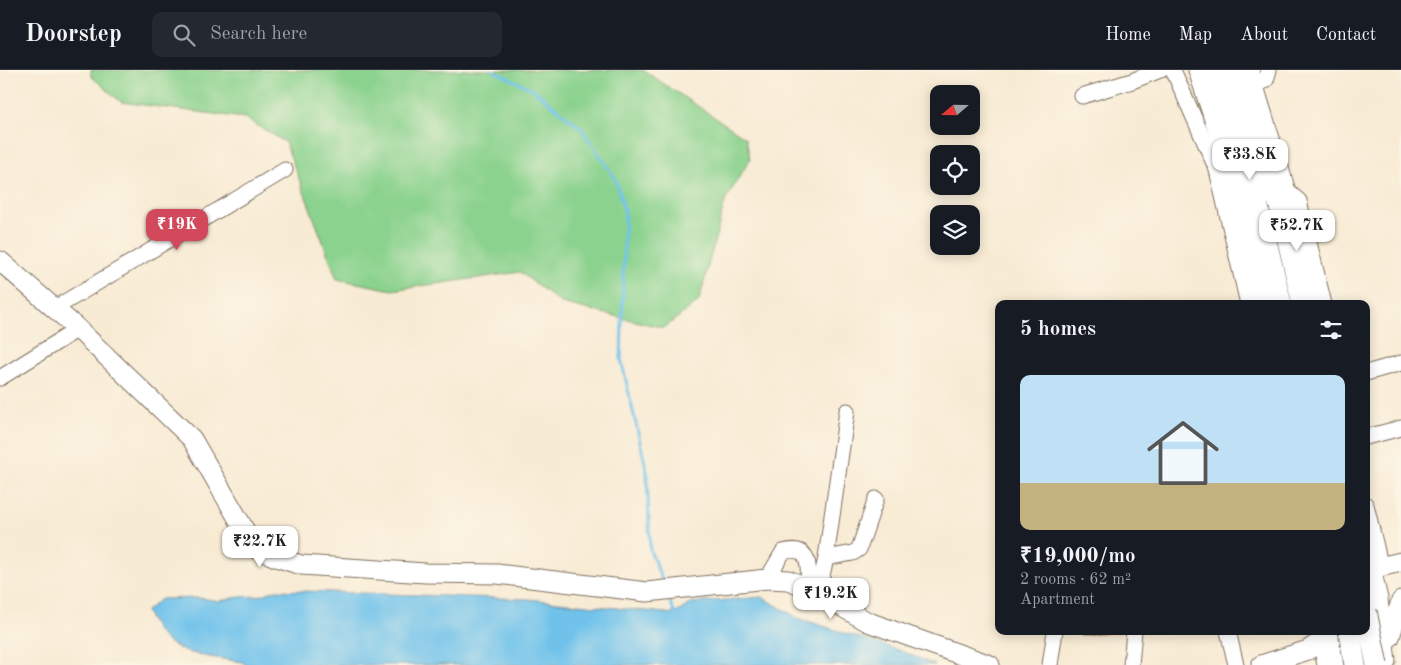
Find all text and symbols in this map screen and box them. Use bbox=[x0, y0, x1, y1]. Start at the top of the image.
search box bbox=[152, 12, 502, 57]
icon: search bbox=[170, 21, 198, 49]
text: Doorstep bbox=[25, 23, 122, 47]
text: Search here bbox=[210, 25, 307, 44]
text: Home bbox=[1105, 26, 1151, 44]
text: Map bbox=[1179, 26, 1212, 44]
text: About bbox=[1240, 26, 1288, 44]
text: Contact bbox=[1316, 26, 1376, 44]
north arrow bbox=[930, 85, 980, 135]
map controls bbox=[930, 85, 980, 255]
pin: ₹33.8K bbox=[1209, 138, 1291, 181]
button: locate bbox=[930, 145, 980, 195]
text: ₹33.8K bbox=[1223, 147, 1277, 163]
button: layers bbox=[930, 205, 980, 255]
pin: ₹19K bbox=[147, 208, 207, 251]
pin: ₹52.7K bbox=[1256, 210, 1338, 252]
text: ₹19K bbox=[157, 217, 197, 233]
text: ₹52.7K bbox=[1270, 218, 1324, 234]
icon: filters bbox=[1317, 316, 1345, 344]
text: 5 homes bbox=[1020, 319, 1096, 340]
icon: home bbox=[1138, 408, 1228, 498]
pin: ₹22.7K bbox=[219, 526, 301, 568]
text: ₹22.7K bbox=[233, 534, 287, 550]
text: ₹19,000/mo bbox=[1020, 546, 1136, 567]
text: 2 rooms · 62 m² bbox=[1020, 572, 1131, 588]
pin: ₹19.2K bbox=[790, 578, 872, 620]
text: ₹19.2K bbox=[804, 586, 858, 602]
text: Apartment bbox=[1020, 592, 1095, 608]

